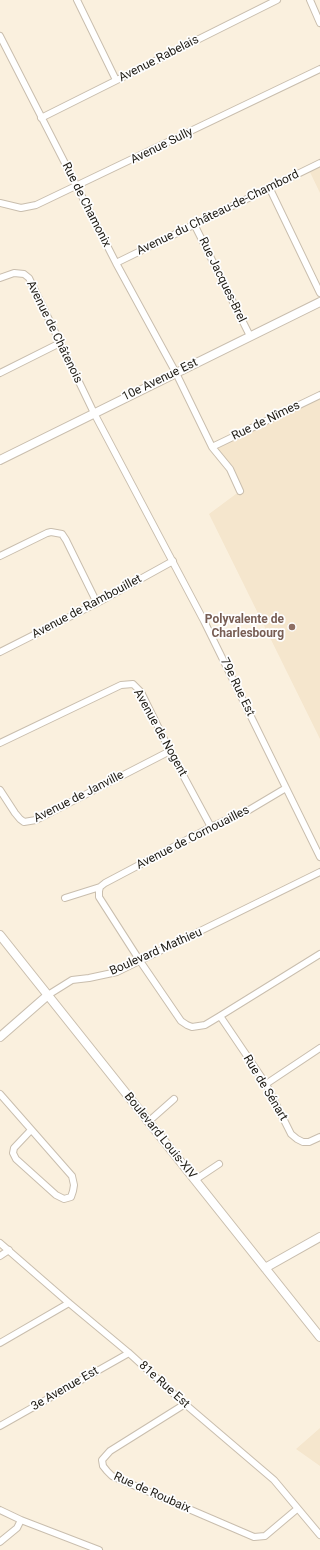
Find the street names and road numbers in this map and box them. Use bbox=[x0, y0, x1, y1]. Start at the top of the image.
street label: Avenue Rabelais bbox=[117, 33, 201, 85]
street label: Avenue Sully bbox=[129, 125, 195, 167]
street label: Rue de Chamonix bbox=[58, 160, 114, 250]
street label: Avenue du Château-de-Chambord bbox=[135, 167, 301, 259]
street label: Rue Jacques-Brel bbox=[195, 235, 249, 325]
street label: Avenue de Châtenois bbox=[23, 278, 85, 386]
street label: 10e Avenue Est bbox=[120, 356, 200, 404]
street label: Rue de Nîmes bbox=[230, 398, 302, 444]
street label: Avenue de Rambouillet bbox=[30, 572, 144, 642]
street label: 79e Rue Est bbox=[217, 655, 257, 719]
street label: Avenue de Nogent bbox=[130, 687, 190, 779]
street label: Avenue de Janville bbox=[32, 768, 126, 826]
street label: Avenue de Cornouailles bbox=[134, 803, 252, 873]
street label: Boulevard Mathieu bbox=[108, 925, 204, 979]
street label: Rue de Sénart bbox=[240, 1052, 290, 1124]
street label: Boulevard Louis-XIV bbox=[121, 1090, 199, 1182]
street label: 81e Rue Est bbox=[136, 1359, 192, 1411]
street label: 3e Avenue Est bbox=[29, 1364, 101, 1414]
street label: Rue de Roubaix bbox=[111, 1470, 193, 1516]

